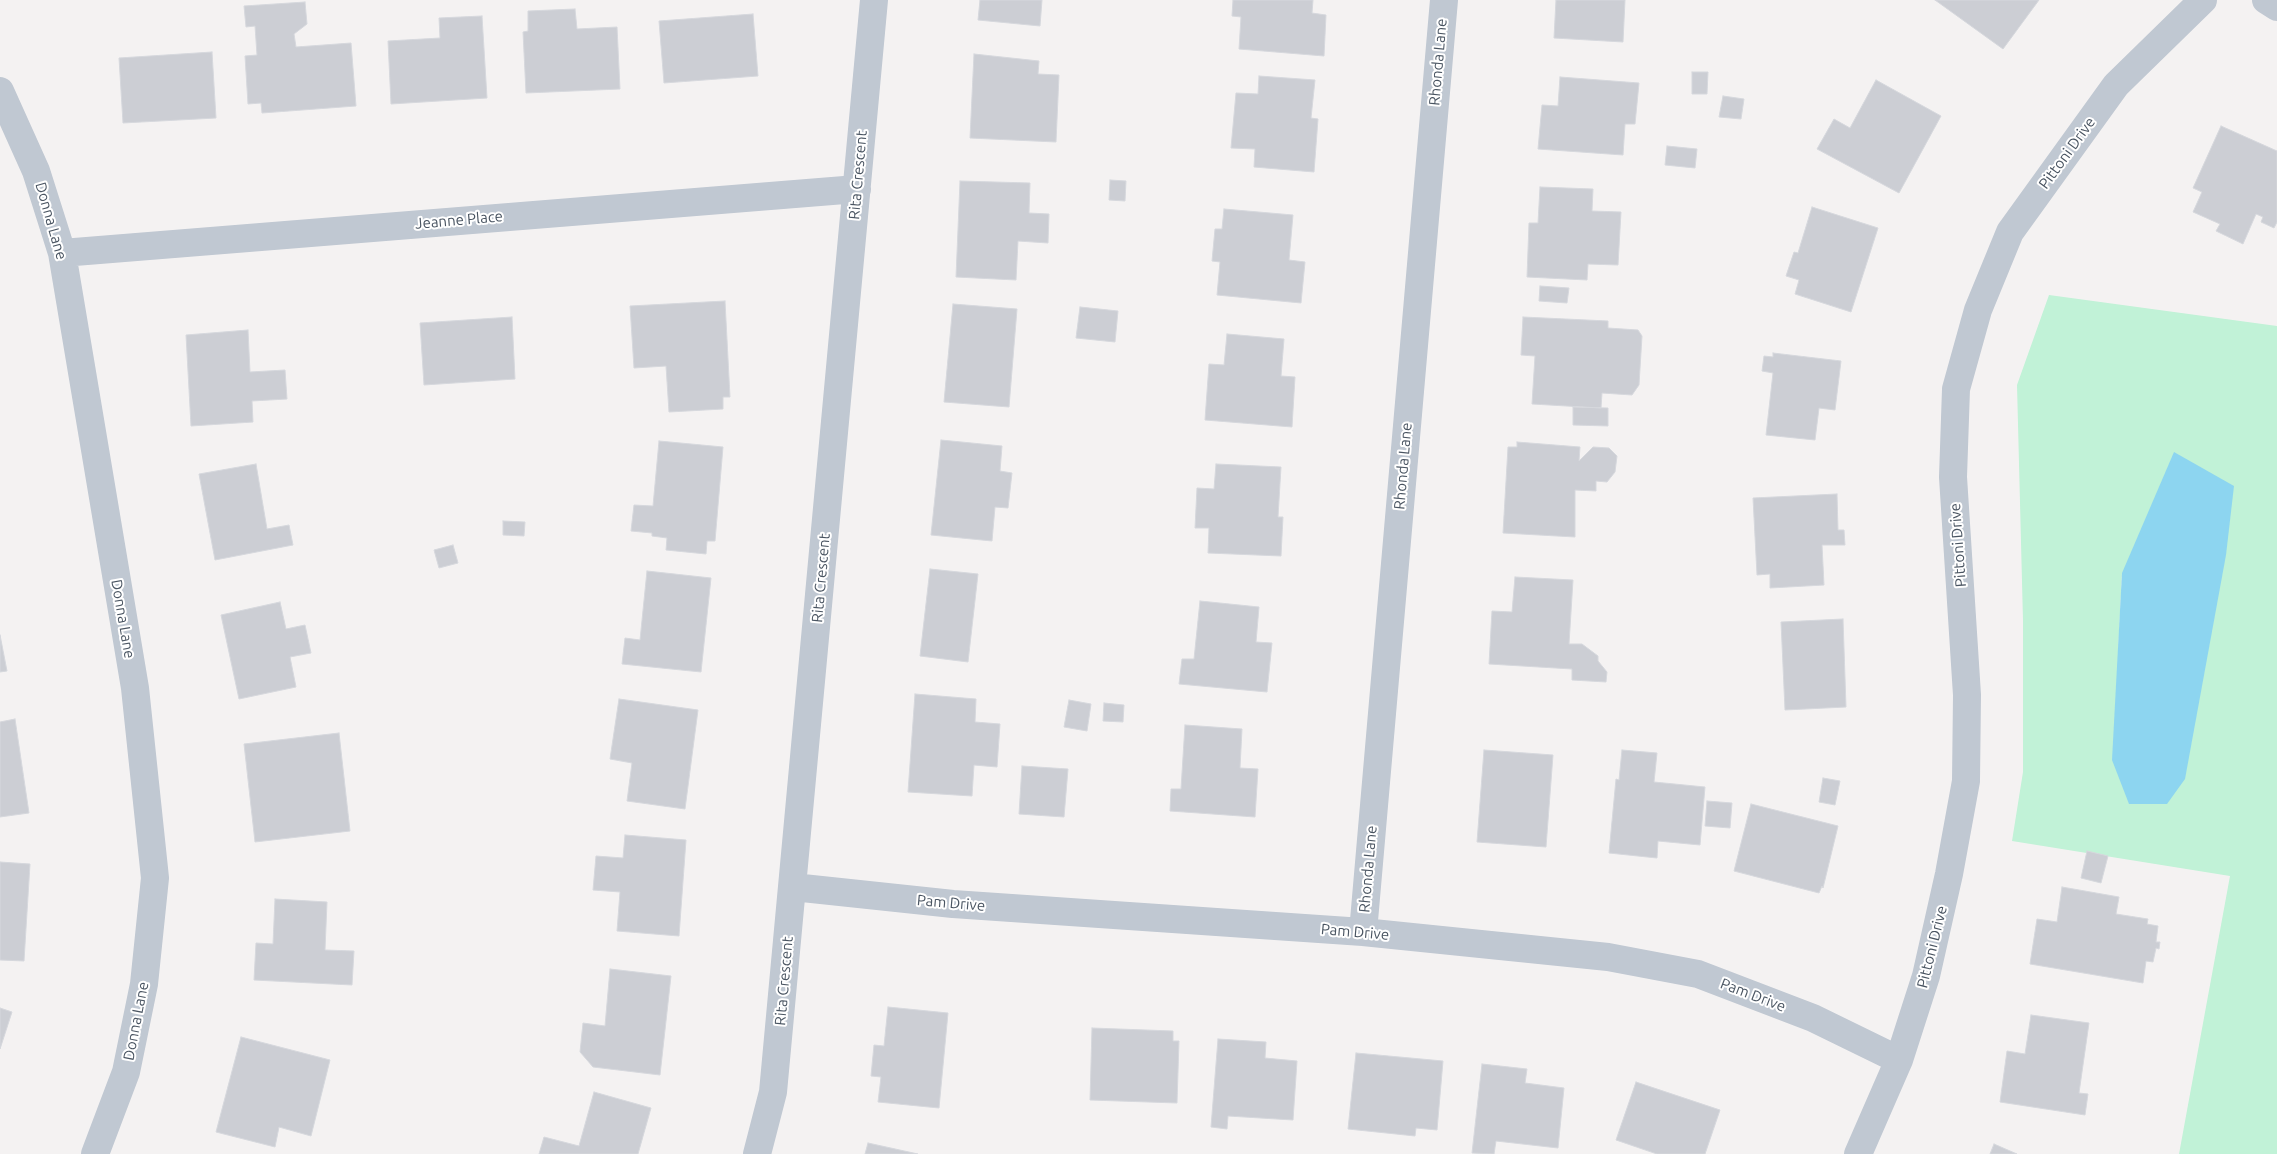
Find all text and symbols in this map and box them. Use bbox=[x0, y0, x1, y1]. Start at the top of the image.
street label: Rhonda Lane bbox=[1425, 18, 1451, 106]
street label: Pittoni Drive bbox=[2035, 114, 2099, 192]
street label: Rita Crescent bbox=[845, 130, 871, 220]
street label: Donna Lane bbox=[31, 180, 71, 262]
street label: Jeanne Place bbox=[414, 207, 504, 233]
street label: Rhonda Lane bbox=[1390, 422, 1416, 510]
street label: Pittoni Drive bbox=[1946, 502, 1970, 588]
street label: Rita Crescent bbox=[808, 533, 834, 623]
street label: Donna Lane bbox=[107, 578, 139, 660]
street label: Rhonda Lane bbox=[1355, 825, 1381, 913]
street label: Pam Drive bbox=[916, 891, 986, 915]
street label: Pittoni Drive bbox=[1913, 904, 1951, 990]
street label: Pam Drive bbox=[1320, 920, 1390, 944]
street label: Rita Crescent bbox=[771, 936, 797, 1026]
street label: Pam Drive bbox=[1718, 974, 1788, 1016]
street label: Donna Lane bbox=[120, 980, 152, 1062]

